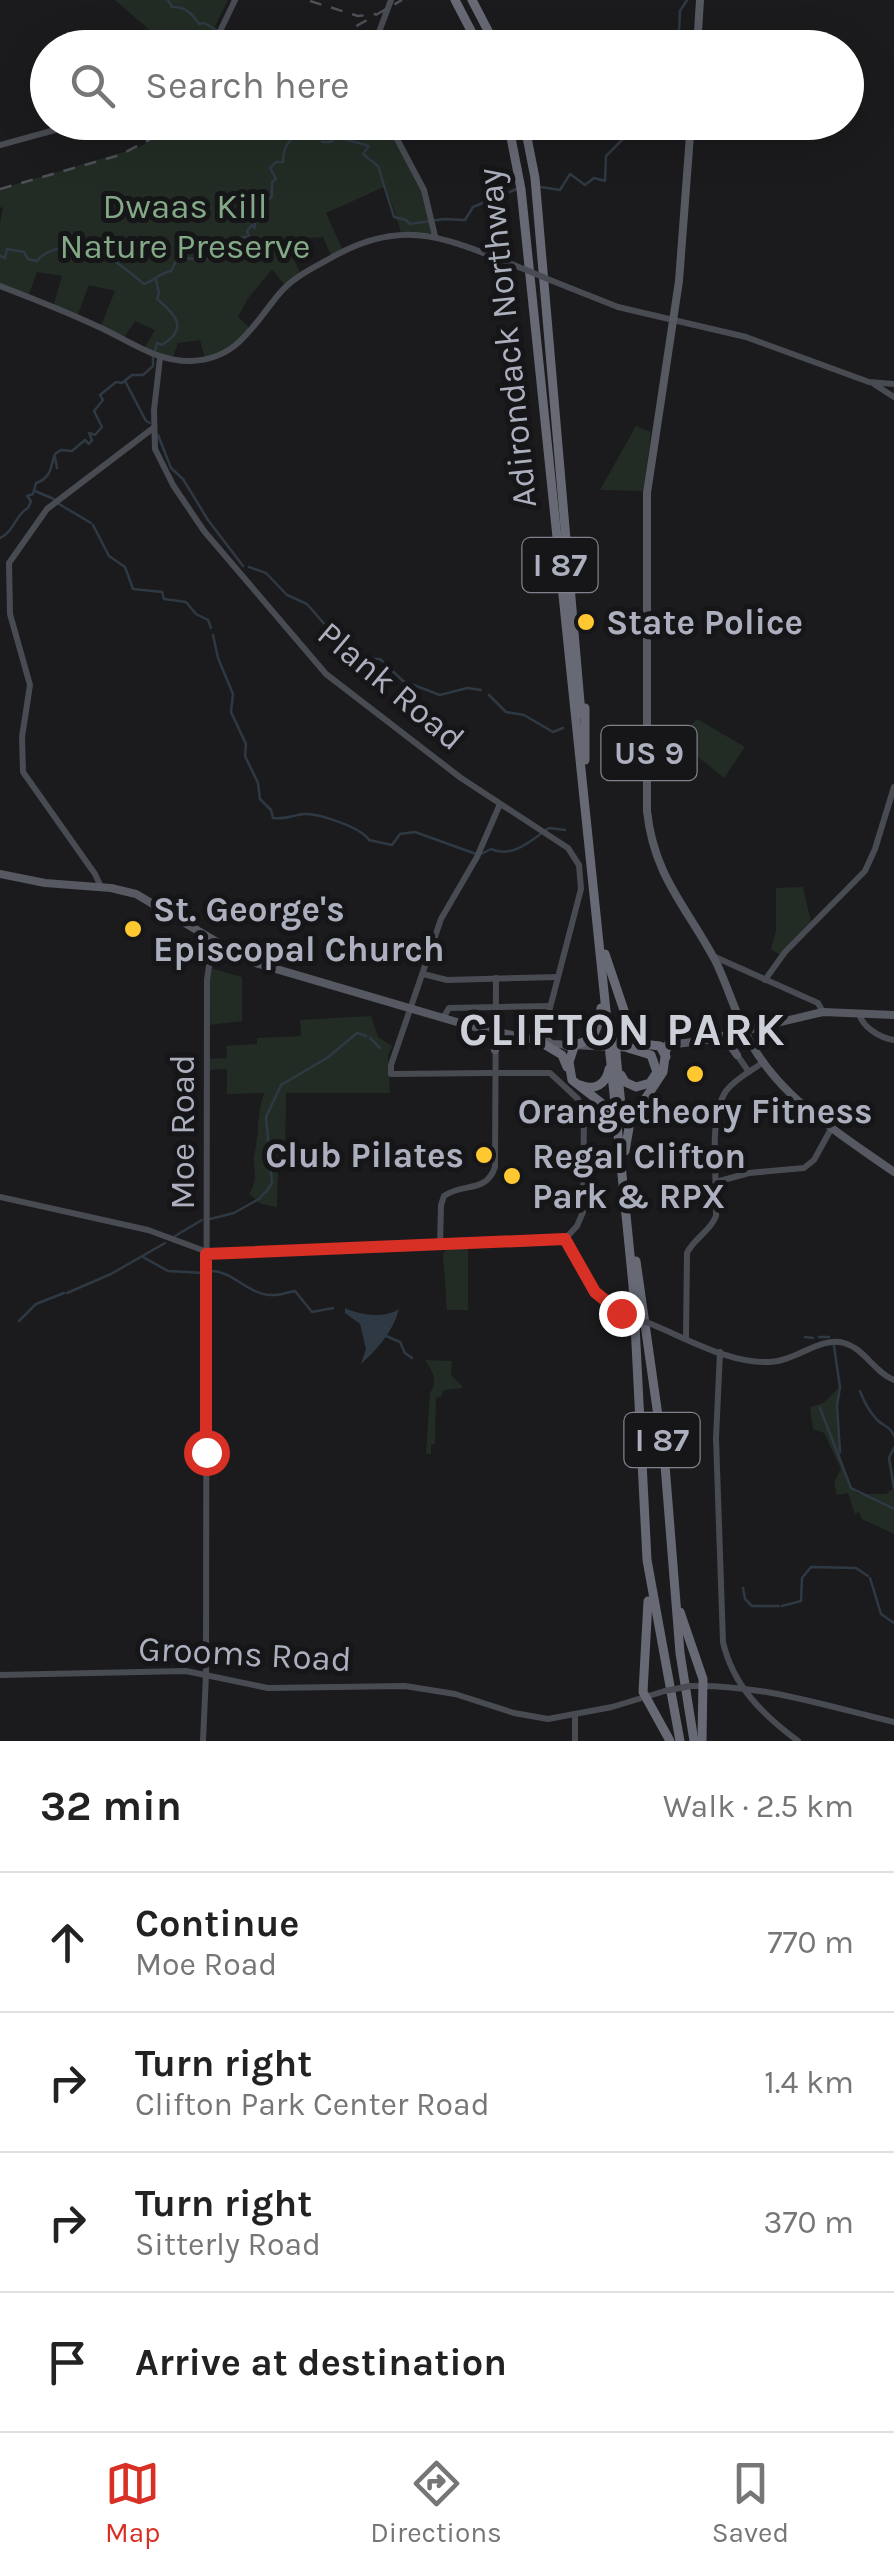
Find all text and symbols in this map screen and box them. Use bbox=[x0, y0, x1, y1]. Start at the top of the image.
search box bbox=[30, 30, 864, 140]
icon: search bbox=[65, 58, 120, 113]
text: Search here bbox=[145, 63, 349, 108]
street label: Adirondack Northway bbox=[469, 166, 545, 510]
park label: Dwaas Kill Nature Preserve bbox=[59, 186, 311, 267]
road number: I 87 bbox=[522, 538, 598, 592]
place label: State Police bbox=[606, 602, 803, 643]
marker: State Police bbox=[575, 611, 597, 633]
street label: Plank Road bbox=[310, 613, 472, 759]
road number: US 9 bbox=[602, 726, 696, 780]
place label: St. George's Episcopal Church bbox=[153, 889, 445, 970]
marker: St. George's Episcopal Church bbox=[122, 918, 144, 940]
district label: CLIFTON PARK bbox=[459, 1004, 787, 1056]
street label: Moe Road bbox=[162, 1054, 203, 1210]
marker: Orangetheory Fitness bbox=[684, 1063, 706, 1085]
place label: Orangetheory Fitness bbox=[518, 1091, 872, 1133]
place label: Club Pilates bbox=[265, 1135, 464, 1176]
place label: Regal Clifton Park & RPX bbox=[532, 1136, 746, 1217]
marker: Club Pilates bbox=[473, 1144, 495, 1166]
marker: Regal Clifton Park & RPX bbox=[501, 1165, 523, 1187]
route end bbox=[599, 1291, 645, 1337]
road number: I 87 bbox=[624, 1413, 700, 1467]
route start bbox=[184, 1430, 230, 1476]
street label: Grooms Road bbox=[137, 1628, 353, 1680]
text: 32 min bbox=[40, 1781, 182, 1831]
text: Walk · 2.5 km bbox=[663, 1788, 854, 1825]
text: Continue bbox=[135, 1901, 299, 1946]
icon: ahead bbox=[40, 1915, 95, 1970]
text: 770 m bbox=[767, 1924, 854, 1961]
text: Moe Road bbox=[135, 1946, 277, 1983]
text: Turn right bbox=[135, 2041, 312, 2086]
icon: right bbox=[40, 2055, 95, 2110]
text: 1.4 km bbox=[764, 2064, 854, 2101]
text: Clifton Park Center Road bbox=[135, 2086, 490, 2123]
text: Turn right bbox=[135, 2181, 312, 2226]
icon: right bbox=[40, 2195, 95, 2250]
text: 370 m bbox=[764, 2204, 854, 2241]
text: Sitterly Road bbox=[135, 2226, 321, 2263]
icon: arrive bbox=[40, 2335, 95, 2390]
text: Arrive at destination bbox=[135, 2340, 507, 2385]
tab: Map bbox=[105, 2456, 160, 2549]
tab: Directions bbox=[370, 2456, 502, 2549]
tab: Saved bbox=[712, 2456, 789, 2549]

